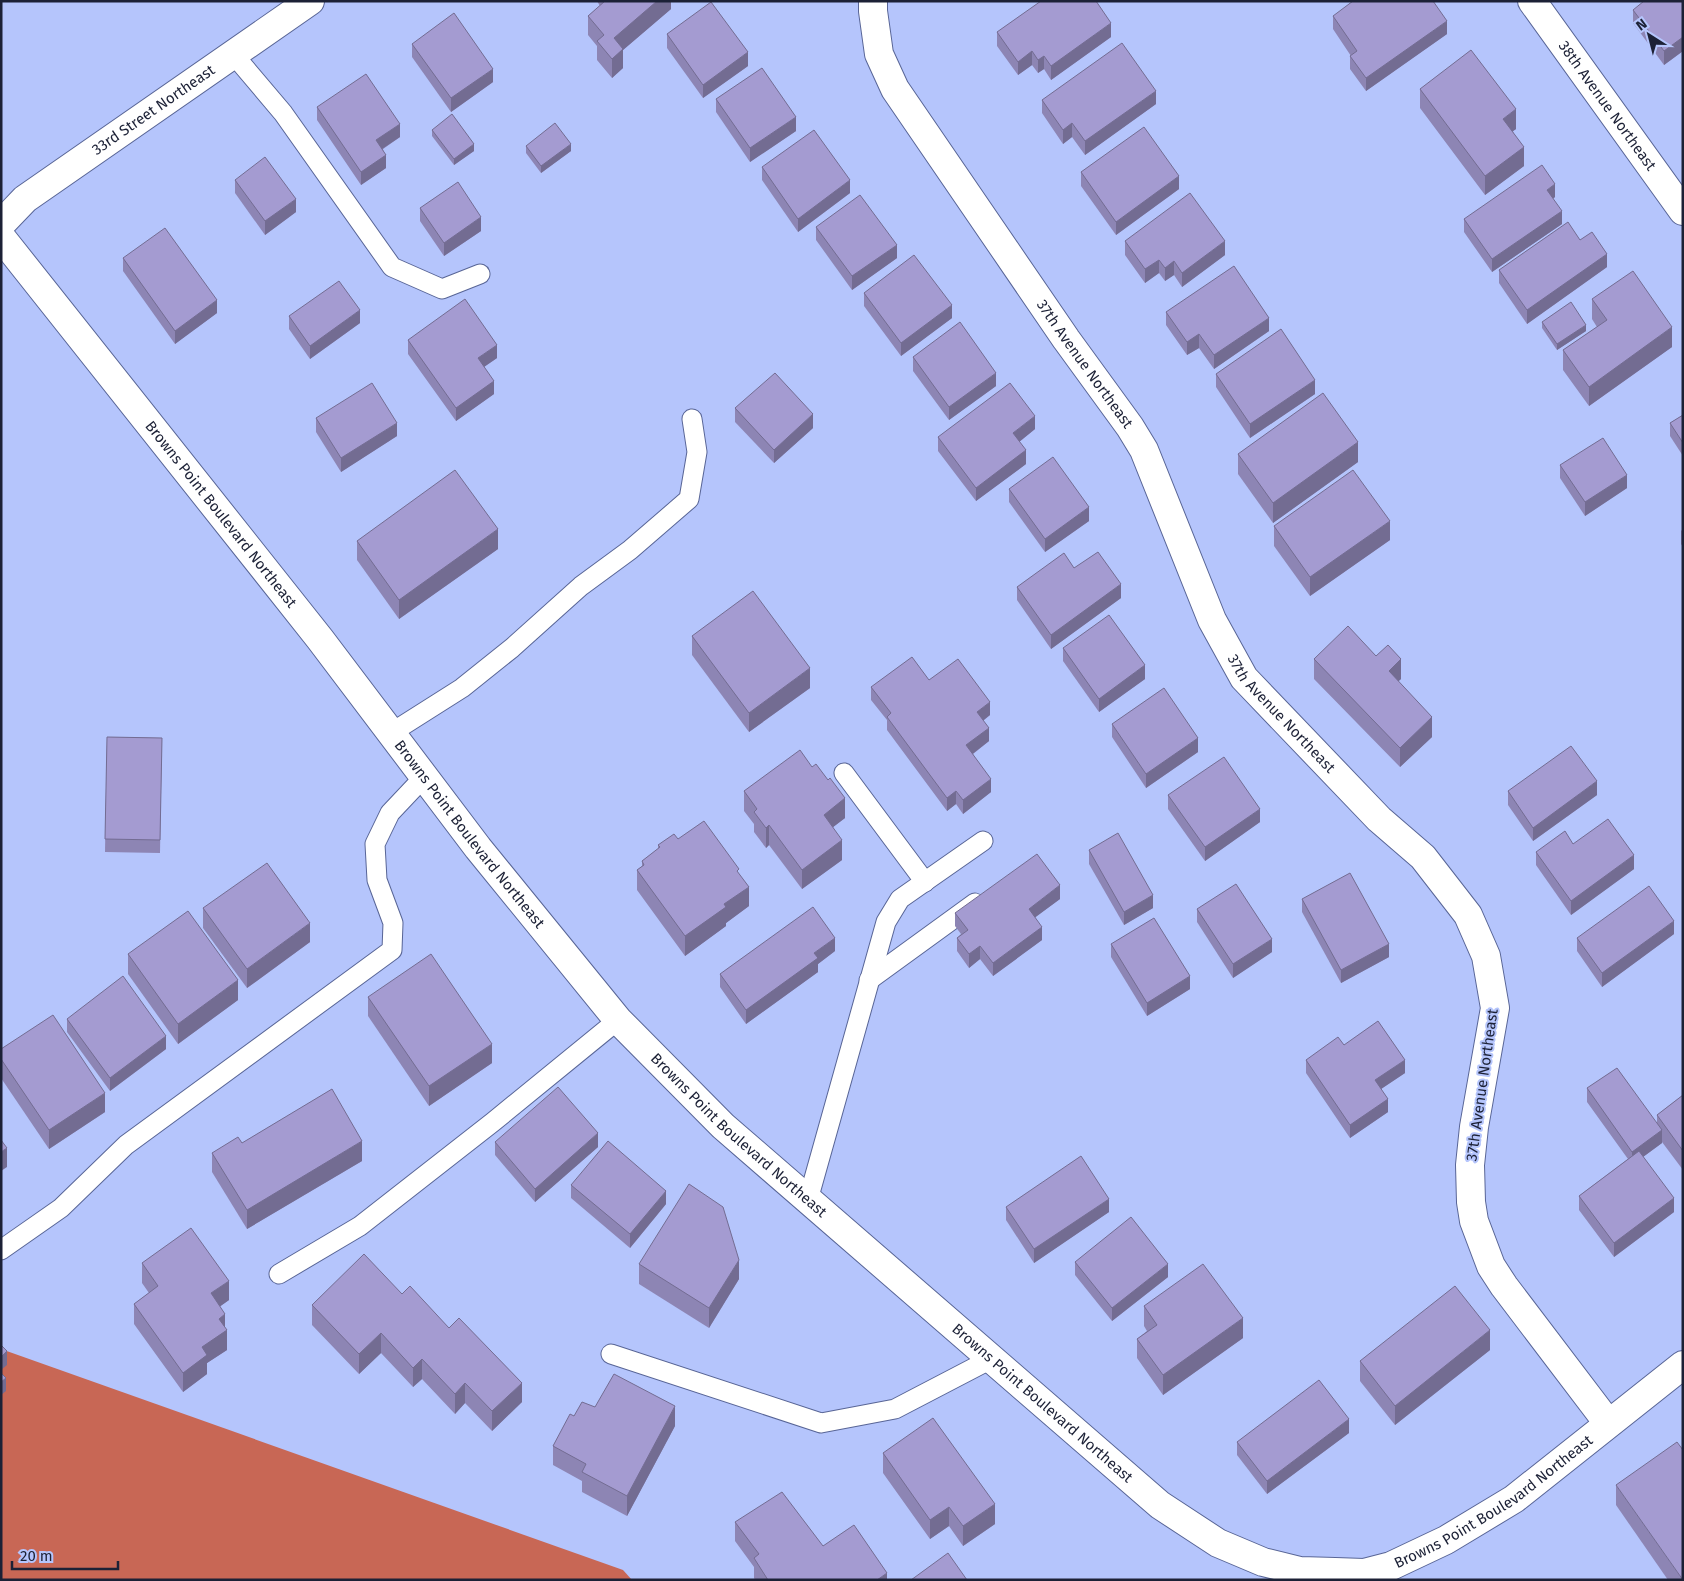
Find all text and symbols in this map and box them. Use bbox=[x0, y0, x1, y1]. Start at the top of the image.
north arrow bbox=[1624, 10, 1674, 60]
text: N bbox=[1633, 15, 1650, 34]
street label: 38th Avenue Northeast bbox=[1555, 37, 1660, 175]
street label: 33rd Street Northeast bbox=[88, 61, 219, 159]
street label: 37th Avenue Northeast bbox=[1033, 296, 1137, 432]
street label: Browns Point Boulevard Northeast bbox=[141, 417, 301, 612]
street label: 37th Avenue Northeast bbox=[1224, 651, 1339, 777]
street label: Browns Point Boulevard Northeast bbox=[391, 737, 549, 932]
street label: 37th Avenue Northeast bbox=[1462, 1007, 1502, 1162]
street label: Browns Point Boulevard Northeast bbox=[647, 1049, 831, 1221]
street label: Browns Point Boulevard Northeast bbox=[948, 1320, 1137, 1487]
street label: Browns Point Boulevard Northeast bbox=[1391, 1431, 1597, 1572]
scale bar bbox=[12, 1538, 119, 1570]
text: 20 m bbox=[20, 1547, 53, 1565]

